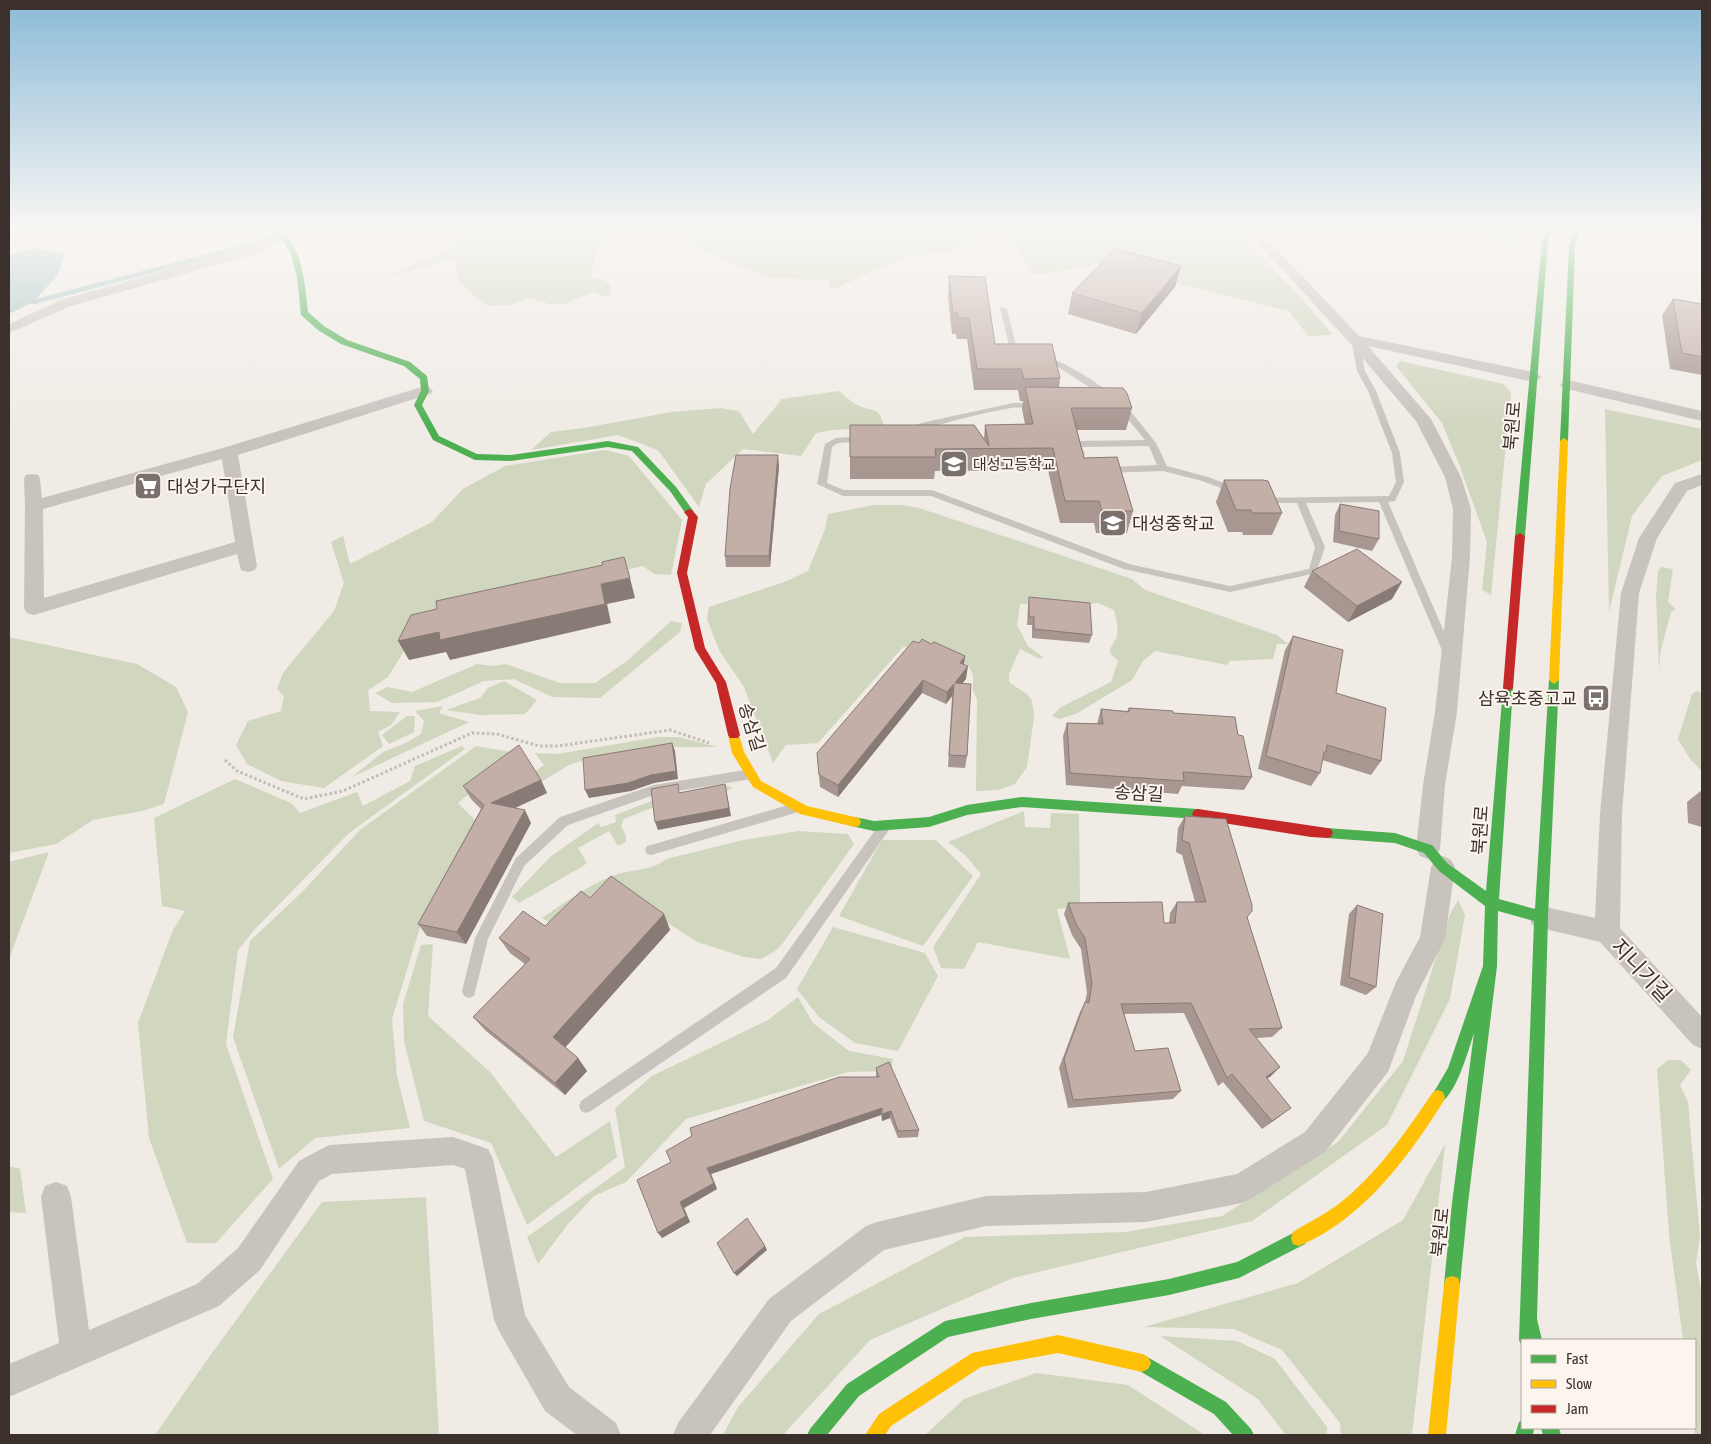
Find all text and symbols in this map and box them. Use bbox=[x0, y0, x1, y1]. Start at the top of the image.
street label: 북원로 bbox=[1499, 400, 1525, 452]
school or university icon: 대성고등학교 bbox=[939, 449, 969, 479]
place label: 대성고등학교 bbox=[973, 456, 1056, 473]
supermarket icon: 대성가구단지 bbox=[133, 471, 163, 501]
place label: 대성가구단지 bbox=[167, 476, 266, 497]
school or university icon: 대성중학교 bbox=[1098, 508, 1128, 538]
place label: 대성중학교 bbox=[1132, 513, 1215, 534]
bus stop icon: 삼육초중고교 bbox=[1581, 683, 1611, 713]
place label: 삼육초중고교 bbox=[1478, 688, 1577, 709]
street label: 송삼길 bbox=[735, 700, 769, 754]
street label: 송삼길 bbox=[1113, 781, 1165, 805]
street label: 북원로 bbox=[1468, 804, 1492, 856]
street label: 지니기길 bbox=[1607, 934, 1677, 1006]
street label: 북원로 bbox=[1427, 1206, 1453, 1258]
legend bbox=[1521, 1339, 1696, 1429]
text: Fast bbox=[1566, 1350, 1588, 1367]
text: Slow bbox=[1566, 1375, 1592, 1392]
text: Jam bbox=[1566, 1400, 1589, 1417]

